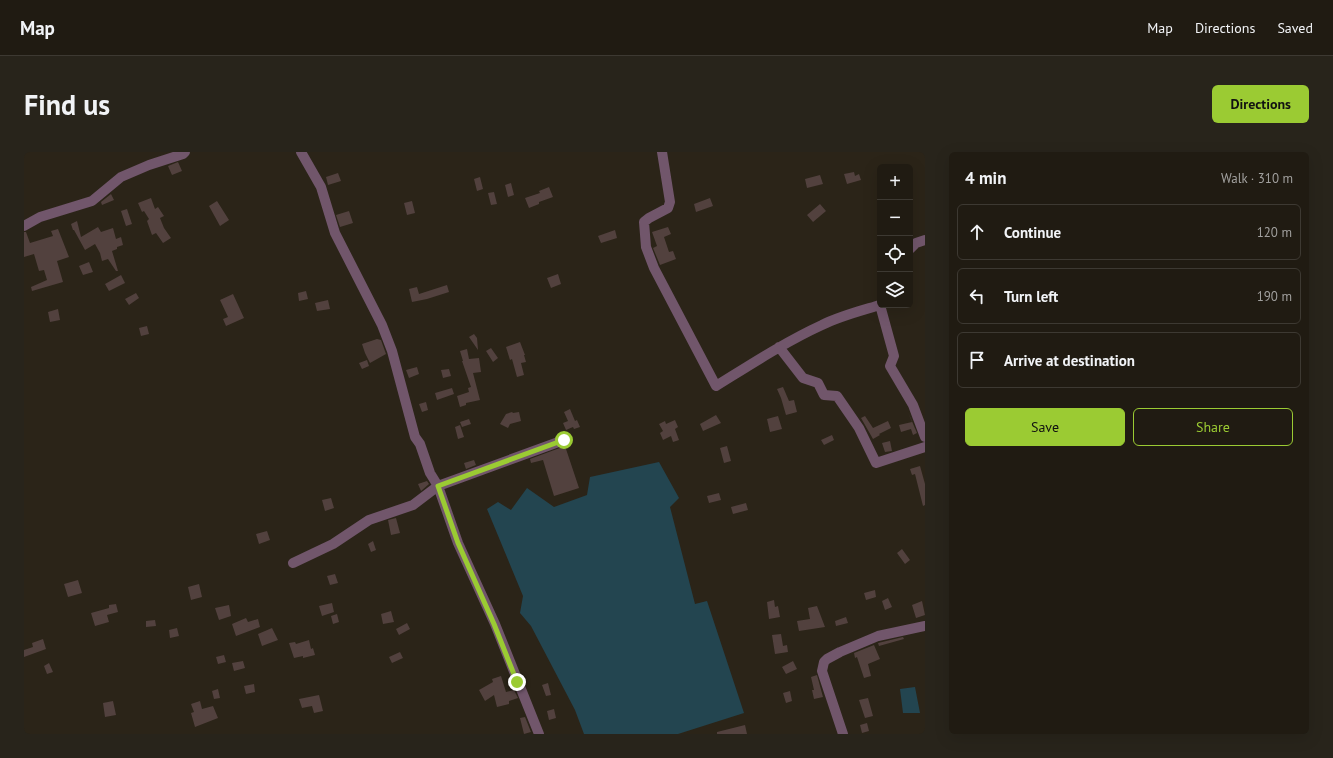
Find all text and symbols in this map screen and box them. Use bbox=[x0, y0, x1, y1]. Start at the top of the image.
text: Map bbox=[20, 16, 55, 40]
text: Map bbox=[1147, 19, 1173, 37]
text: Directions bbox=[1195, 19, 1255, 37]
text: Saved bbox=[1277, 19, 1313, 37]
button: Directions bbox=[1212, 85, 1309, 123]
text: Find us bbox=[24, 86, 110, 123]
map controls bbox=[877, 164, 913, 308]
button: + bbox=[877, 164, 913, 200]
text: 4 min bbox=[965, 167, 1006, 189]
text: Walk · 310 m bbox=[1221, 170, 1293, 187]
button: − bbox=[877, 200, 913, 236]
icon: ahead bbox=[966, 221, 988, 243]
text: Continue bbox=[1004, 223, 1061, 242]
text: 120 m bbox=[1257, 224, 1292, 241]
button: locate bbox=[877, 236, 913, 272]
button: layers bbox=[877, 272, 913, 308]
icon: left bbox=[966, 285, 988, 307]
text: Turn left bbox=[1004, 287, 1058, 306]
text: 190 m bbox=[1257, 288, 1292, 305]
icon: arrive bbox=[966, 349, 988, 371]
text: Arrive at destination bbox=[1004, 351, 1135, 370]
button: Save bbox=[965, 408, 1125, 446]
button: Share bbox=[1133, 408, 1293, 446]
route start bbox=[555, 431, 573, 449]
route end bbox=[508, 673, 526, 691]

